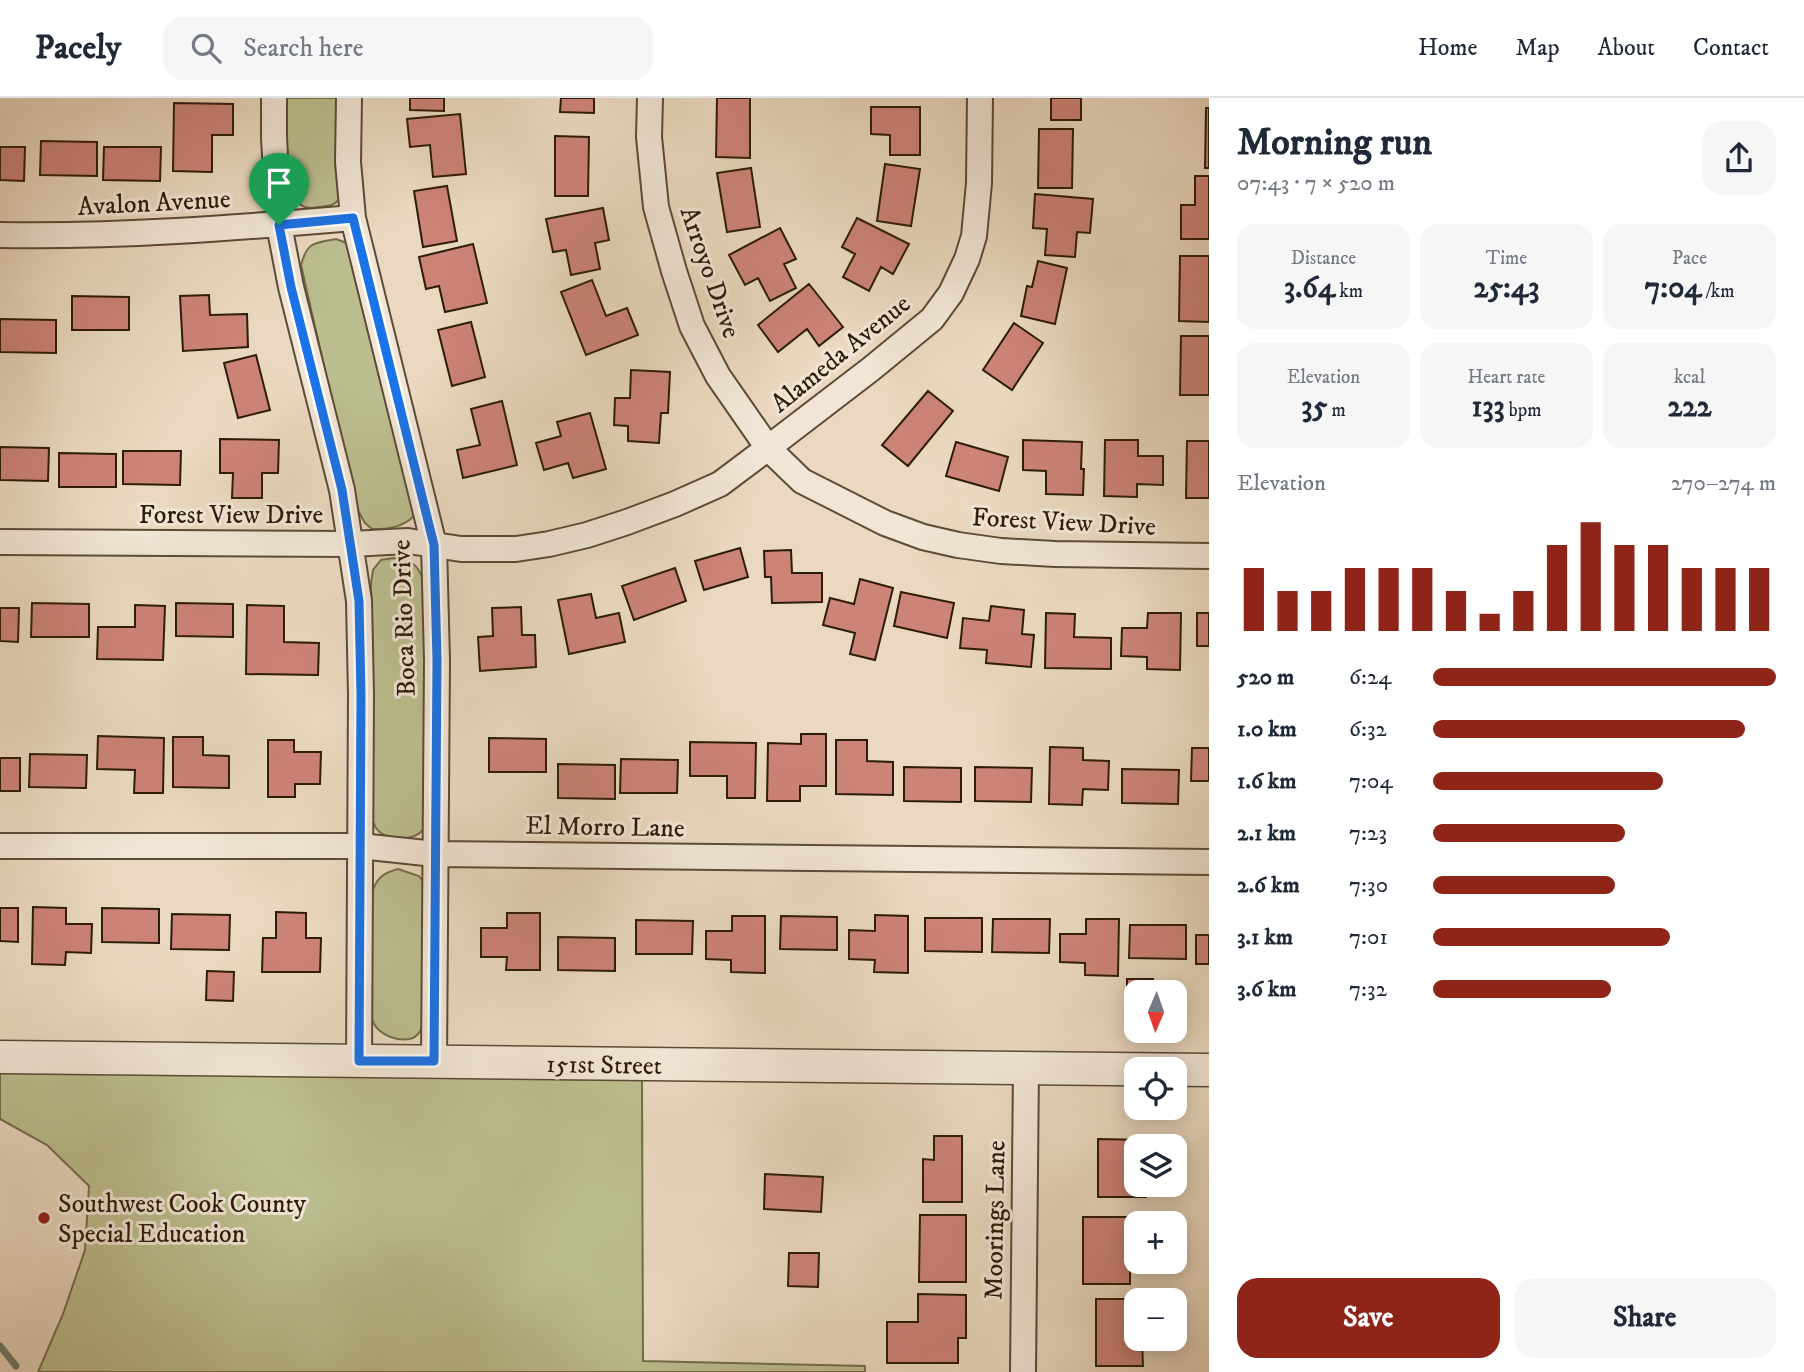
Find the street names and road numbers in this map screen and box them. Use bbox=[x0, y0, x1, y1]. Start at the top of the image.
street label: Avalon Avenue bbox=[77, 183, 231, 224]
street label: Arroyo Drive bbox=[672, 202, 747, 343]
street label: Alameda Avenue bbox=[764, 288, 917, 421]
street label: Forest View Drive bbox=[139, 499, 323, 532]
street label: Forest View Drive bbox=[971, 501, 1157, 544]
street label: Boca Rio Drive bbox=[385, 539, 424, 697]
street label: El Morro Lane bbox=[525, 810, 685, 845]
street label: 151st Street bbox=[546, 1048, 662, 1083]
street label: Moorings Lane bbox=[978, 1140, 1013, 1300]

